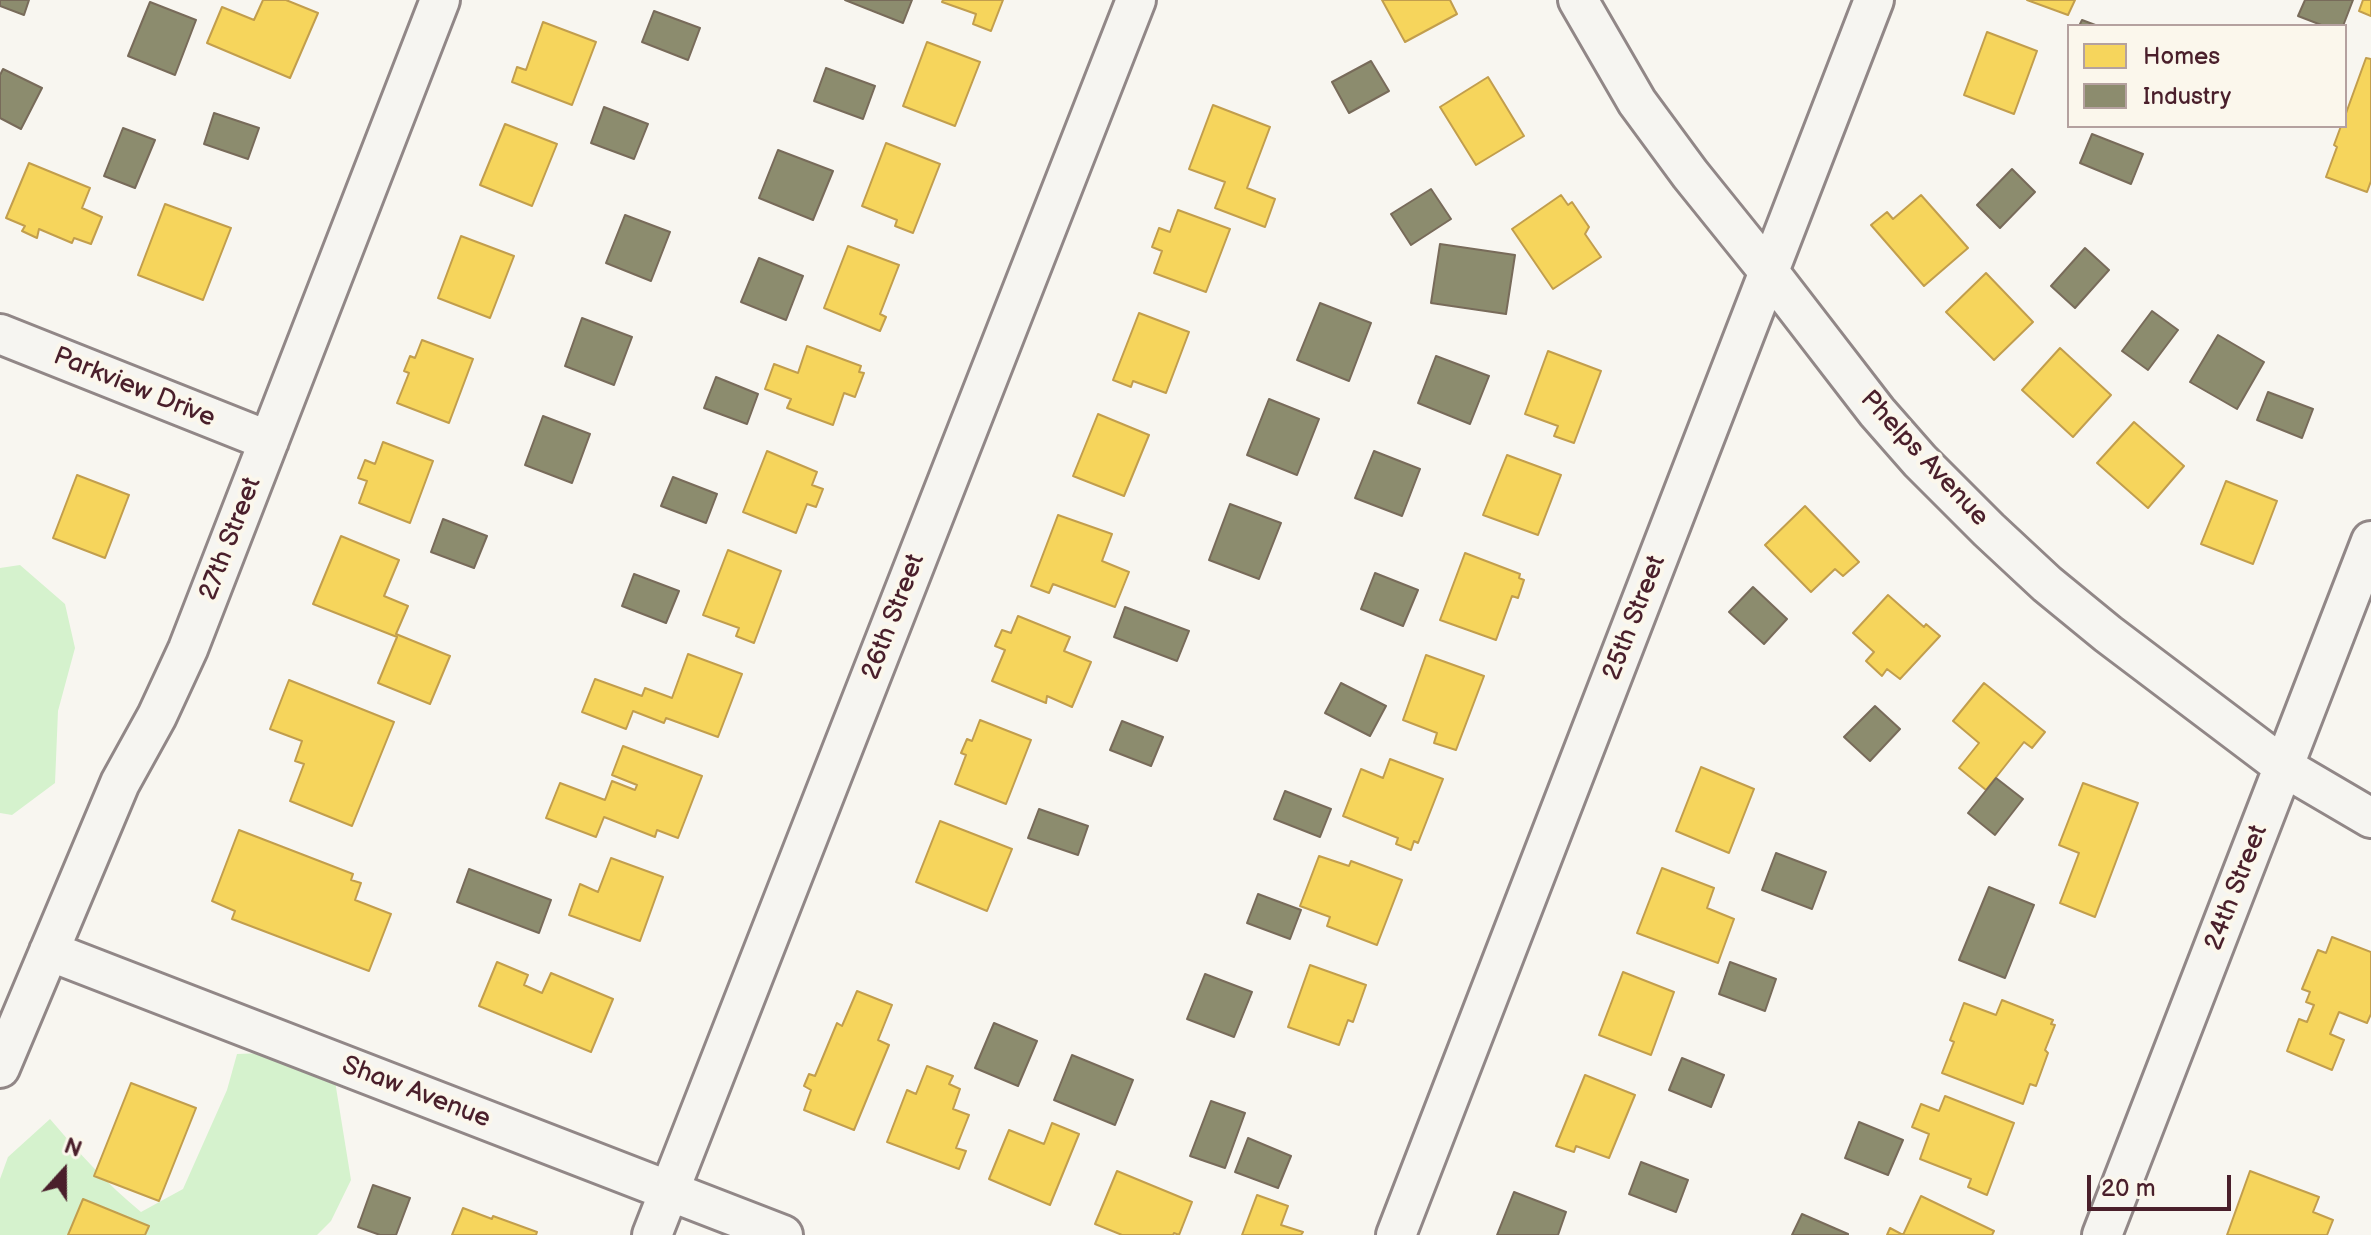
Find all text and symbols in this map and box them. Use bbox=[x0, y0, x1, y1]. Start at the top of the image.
legend bbox=[2067, 24, 2347, 128]
text: Homes bbox=[2143, 42, 2220, 71]
text: Industry bbox=[2143, 82, 2231, 111]
street label: Parkview Drive bbox=[49, 341, 219, 435]
street label: Phelps Avenue bbox=[1853, 385, 1995, 533]
street label: 27th Street bbox=[193, 473, 269, 605]
street label: 26th Street bbox=[856, 550, 932, 684]
street label: 25th Street bbox=[1597, 551, 1673, 685]
street label: 24th Street bbox=[2199, 821, 2275, 955]
street label: Shaw Avenue bbox=[337, 1050, 495, 1136]
north arrow bbox=[24, 1131, 104, 1211]
text: N bbox=[60, 1133, 85, 1164]
scale bar bbox=[2091, 1159, 2235, 1209]
text: 20 m bbox=[2101, 1174, 2156, 1203]

